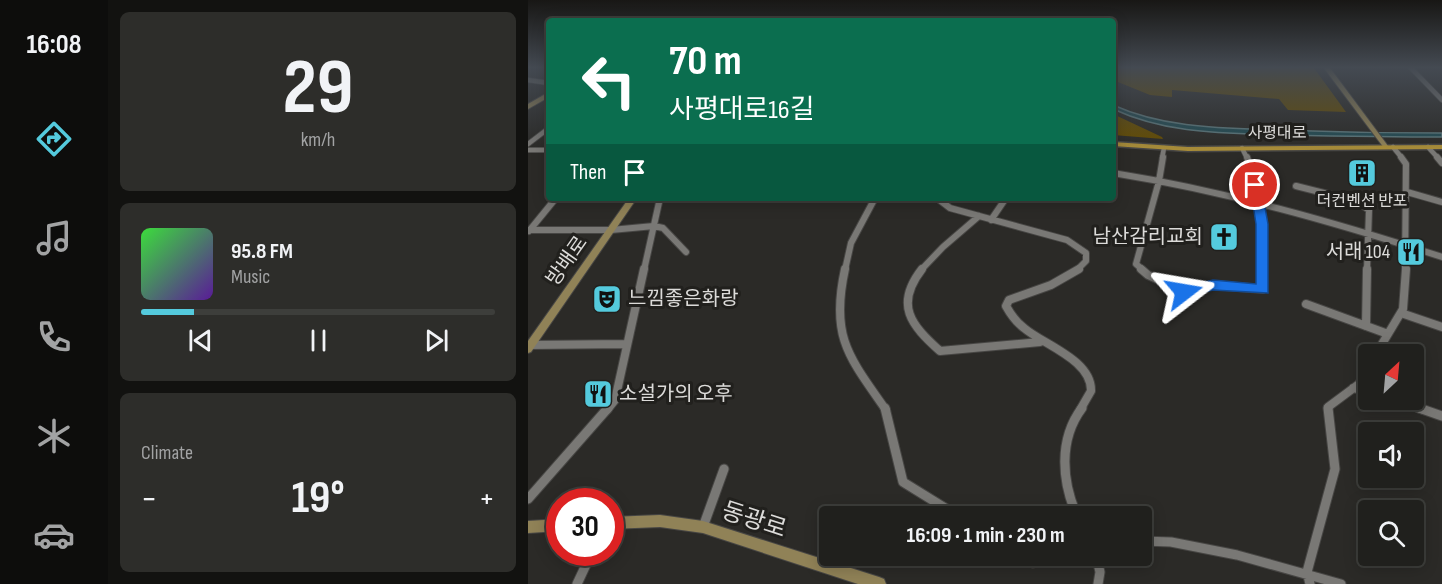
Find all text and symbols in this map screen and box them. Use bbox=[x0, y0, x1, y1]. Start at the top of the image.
text: 16:08 bbox=[27, 29, 81, 61]
text: 70 m bbox=[669, 36, 742, 87]
text: 29 bbox=[282, 42, 354, 135]
icon: left bbox=[570, 42, 648, 120]
text: 사평대로16길 bbox=[669, 94, 814, 126]
icon: directions bbox=[33, 118, 75, 160]
street label: 사평대로 bbox=[1248, 124, 1307, 143]
text: km/h bbox=[301, 128, 335, 152]
icon: arrive bbox=[618, 156, 651, 189]
building icon: 더컨벤션 반포 bbox=[1346, 157, 1378, 189]
text: Then bbox=[570, 159, 606, 186]
pin bbox=[1229, 159, 1280, 210]
icon: arrive bbox=[1238, 168, 1271, 201]
place label: 더컨벤션 반포 bbox=[1317, 192, 1407, 211]
icon: music bbox=[33, 217, 75, 259]
church icon: 남산감리교회 bbox=[1208, 221, 1240, 253]
place label: 남산감리교회 bbox=[1093, 225, 1203, 249]
street label: 방배로 bbox=[541, 232, 593, 290]
restaurant icon: 서래 104 bbox=[1395, 236, 1427, 268]
text: 95.8 FM bbox=[231, 238, 293, 265]
place label: 서래 104 bbox=[1326, 240, 1390, 264]
position arrow bbox=[1152, 260, 1216, 324]
text: Music bbox=[231, 265, 270, 289]
theatre icon: 느낌좋은화랑 bbox=[591, 283, 623, 315]
place label: 느낌좋은화랑 bbox=[628, 287, 738, 311]
icon: phone bbox=[33, 316, 75, 358]
icon: previous bbox=[184, 324, 217, 357]
icon: pause bbox=[302, 324, 335, 357]
icon: next bbox=[420, 324, 453, 357]
north arrow bbox=[1358, 344, 1424, 410]
map controls bbox=[1358, 344, 1424, 566]
restaurant icon: 소설가의 오후 bbox=[582, 378, 614, 410]
place label: 소설가의 오후 bbox=[619, 382, 733, 406]
icon: climate bbox=[33, 415, 75, 457]
button: sound bbox=[1358, 422, 1424, 488]
text: Climate bbox=[141, 441, 193, 465]
text: 19° bbox=[291, 471, 345, 526]
text: − bbox=[141, 479, 157, 519]
text: + bbox=[479, 479, 495, 519]
speed limit sign: 30 bbox=[546, 488, 624, 566]
street label: 동광로 bbox=[718, 496, 790, 544]
button: search bbox=[1358, 500, 1424, 566]
icon: car bbox=[33, 514, 75, 556]
text: 16:09 · 1 min · 230 m bbox=[907, 522, 1064, 549]

